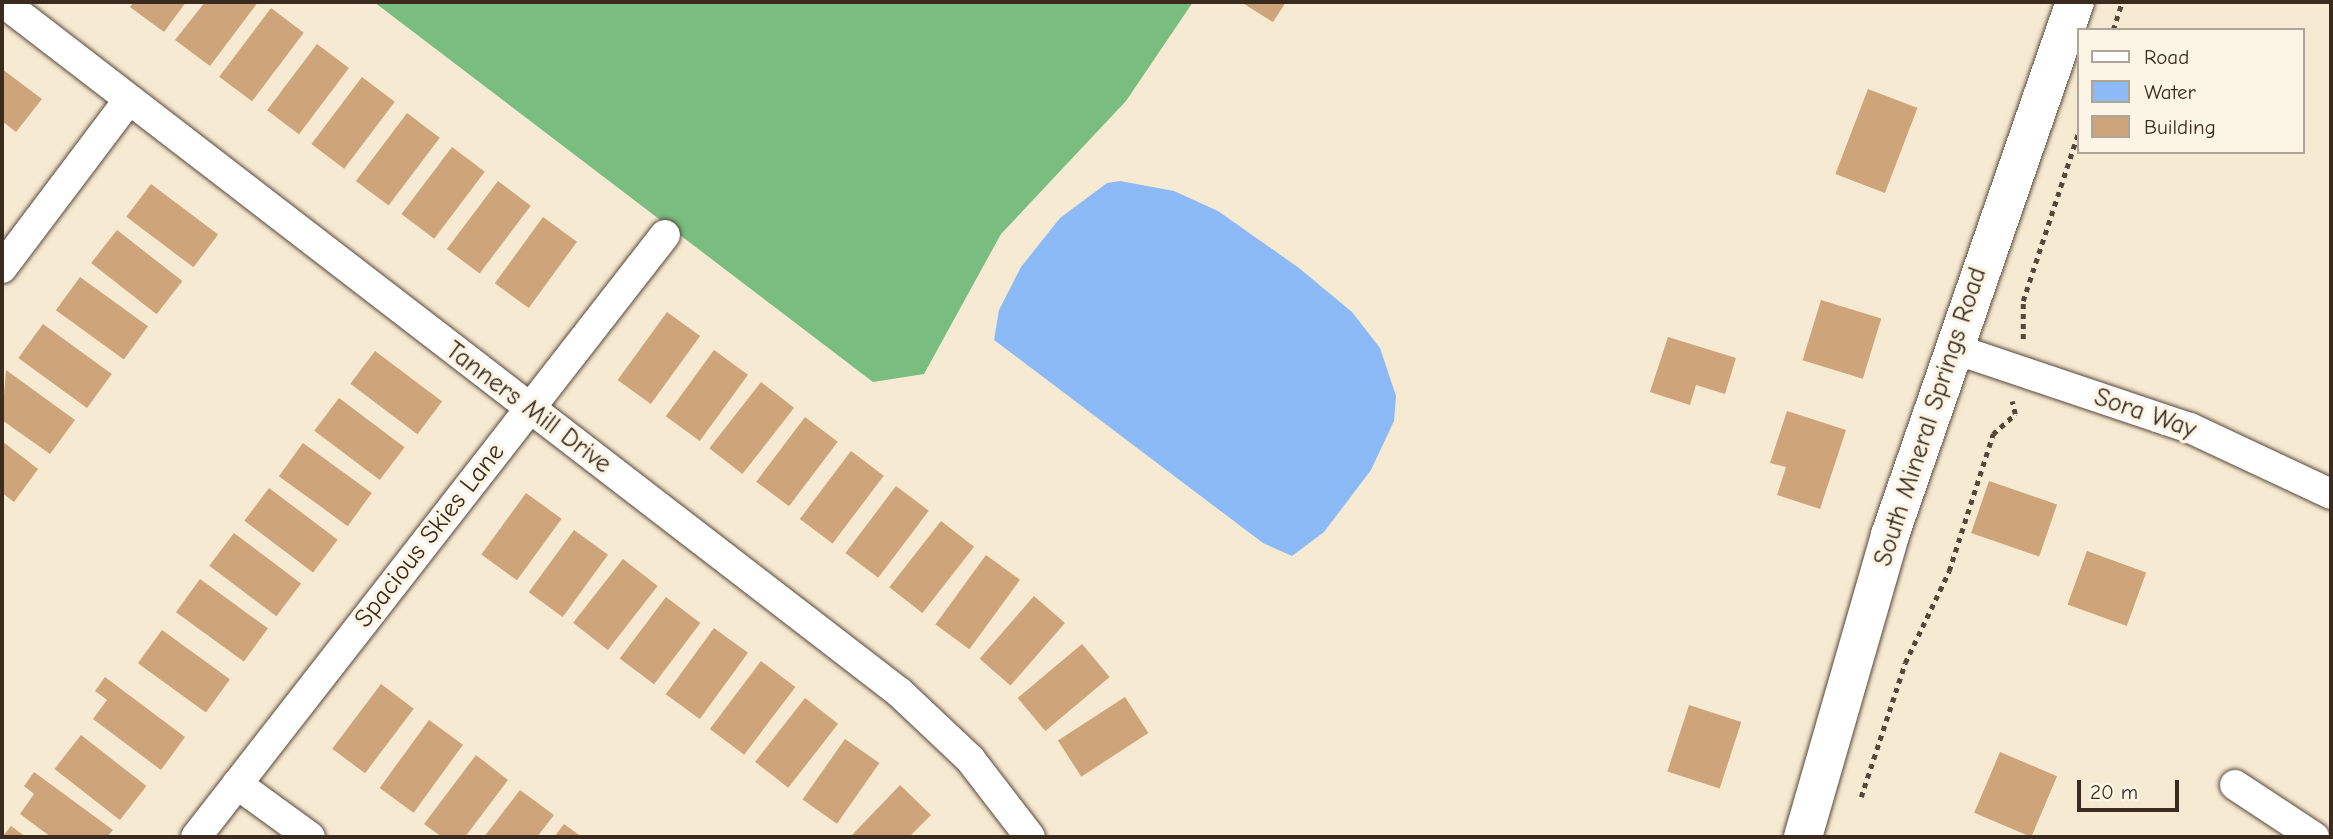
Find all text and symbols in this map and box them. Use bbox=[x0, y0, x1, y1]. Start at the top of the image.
legend bbox=[2078, 28, 2305, 154]
text: Road bbox=[2144, 45, 2189, 69]
text: Water bbox=[2144, 80, 2196, 104]
text: Building bbox=[2144, 115, 2216, 139]
street label: South Mineral Springs Road bbox=[1868, 264, 1994, 570]
street label: Tanners Mill Drive bbox=[439, 335, 617, 481]
street label: Sora Way bbox=[2090, 382, 2200, 446]
street label: Spacious Skies Lane bbox=[348, 438, 512, 634]
scale bar bbox=[2081, 766, 2182, 810]
text: 20 m bbox=[2090, 780, 2138, 804]

